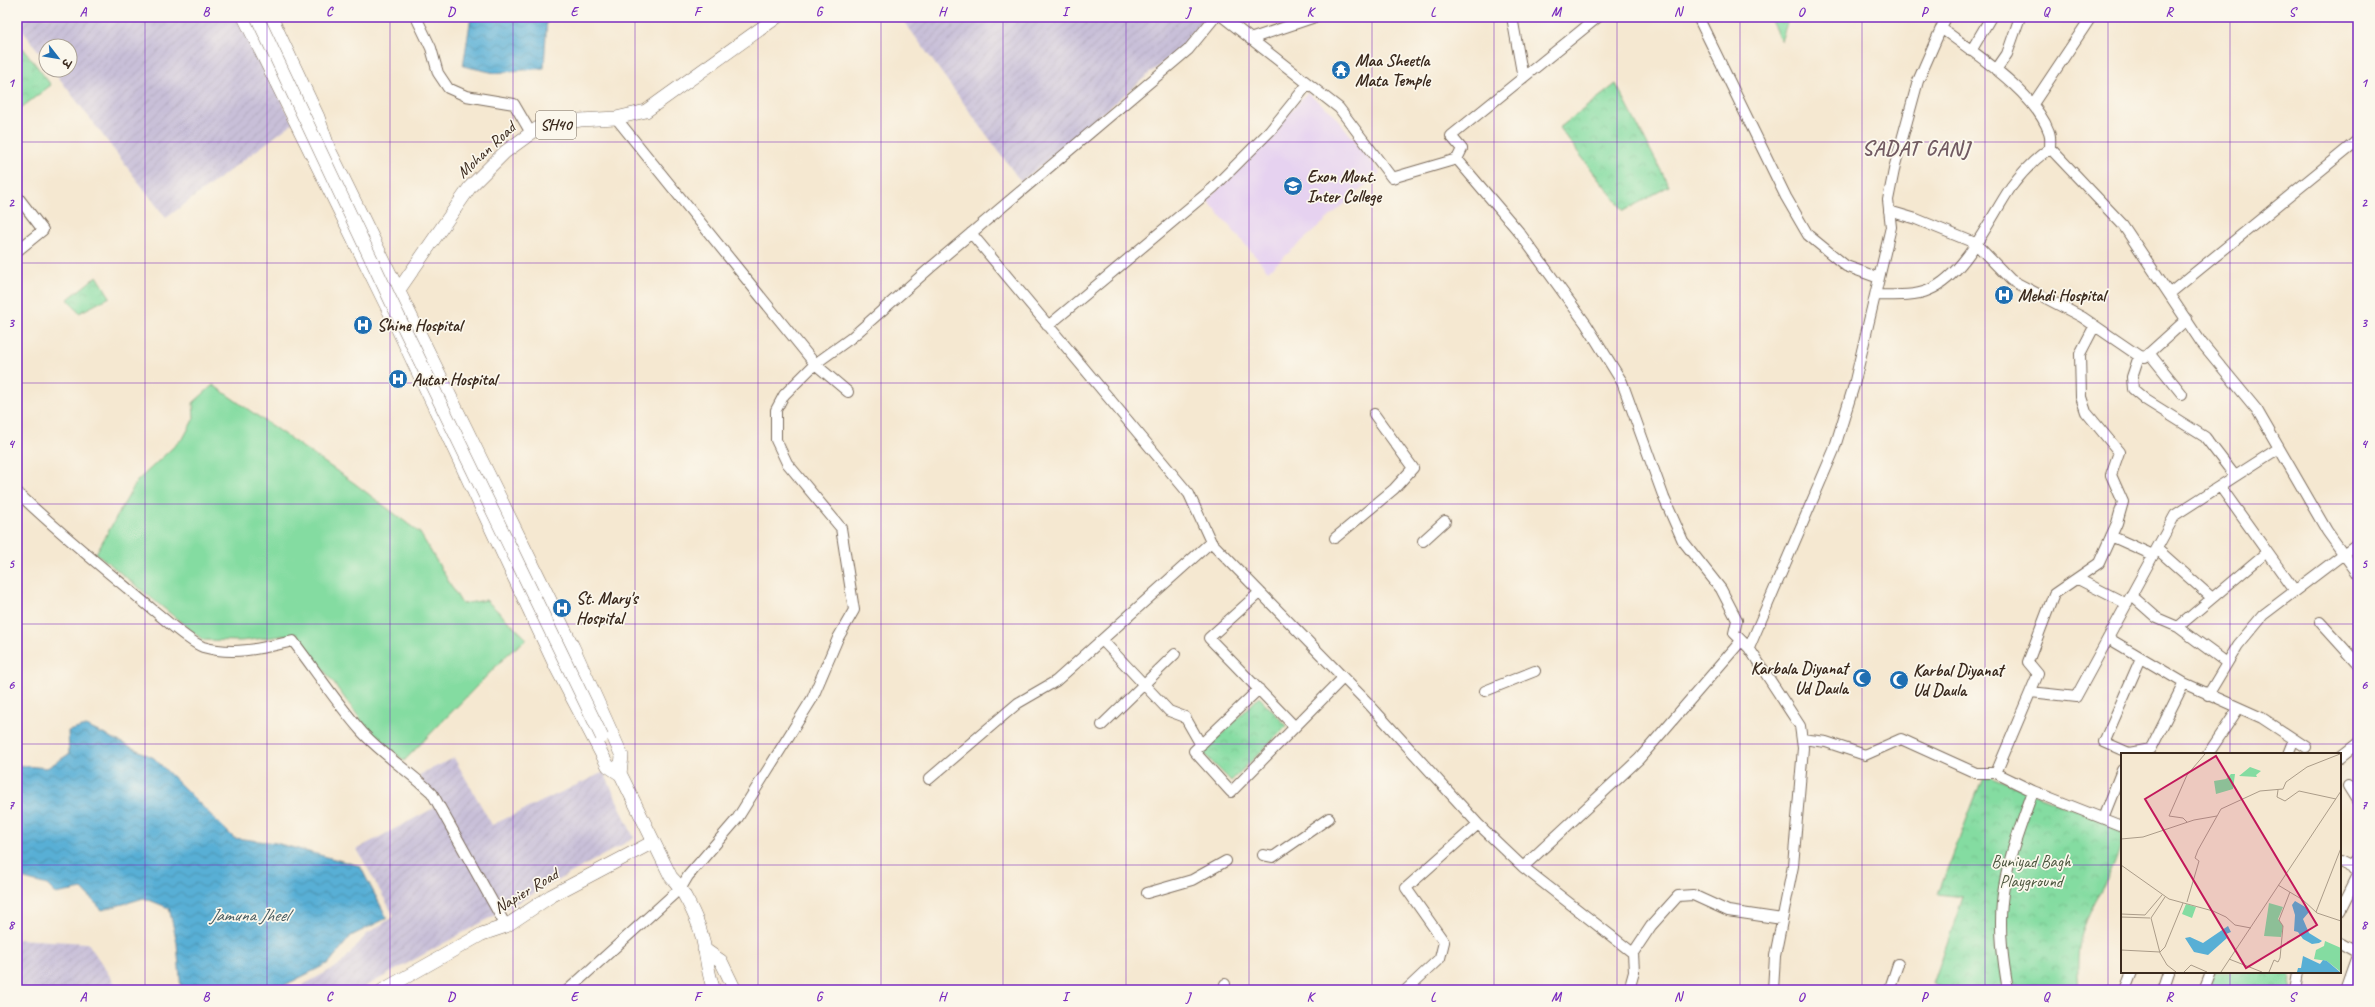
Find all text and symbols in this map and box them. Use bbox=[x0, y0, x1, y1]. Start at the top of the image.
text: A bbox=[80, 4, 88, 20]
text: B bbox=[203, 4, 211, 20]
text: C bbox=[326, 4, 334, 20]
text: D bbox=[447, 4, 456, 20]
text: E bbox=[571, 4, 580, 20]
text: F bbox=[694, 4, 703, 20]
text: G bbox=[816, 4, 824, 20]
text: H bbox=[938, 4, 948, 20]
text: I bbox=[1062, 4, 1071, 20]
text: J bbox=[1185, 4, 1192, 20]
text: K bbox=[1307, 4, 1317, 20]
text: L bbox=[1430, 4, 1437, 20]
text: M bbox=[1551, 4, 1562, 20]
text: N bbox=[1674, 4, 1685, 20]
text: O bbox=[1798, 4, 1807, 20]
text: P bbox=[1921, 4, 1930, 20]
text: Q bbox=[2043, 4, 2051, 20]
text: R bbox=[2165, 4, 2174, 20]
text: S bbox=[2289, 4, 2299, 20]
north arrow bbox=[38, 38, 78, 78]
place label: Maa Sheetla Mata Temple bbox=[1355, 50, 1432, 91]
text: उ bbox=[58, 56, 75, 71]
temple icon: Maa Sheetla Mata Temple bbox=[1330, 59, 1352, 81]
text: 1 bbox=[8, 75, 16, 91]
text: 1 bbox=[2361, 75, 2369, 91]
road number: SH40 bbox=[536, 111, 576, 139]
street label: Mohan Road bbox=[452, 116, 522, 183]
district label: SADAT GANJ bbox=[1862, 135, 1972, 161]
place label: Exon Mont. Inter College bbox=[1307, 166, 1383, 207]
school or university icon: Exon Mont. Inter College bbox=[1282, 175, 1304, 197]
text: 2 bbox=[8, 195, 15, 211]
text: 2 bbox=[2361, 195, 2368, 211]
hospital icon: Mehdi Hospital bbox=[1993, 284, 2015, 306]
place label: Mehdi Hospital bbox=[2018, 285, 2109, 306]
hospital icon: Shine Hospital bbox=[352, 314, 374, 336]
text: 3 bbox=[8, 315, 15, 331]
place label: Shine Hospital bbox=[377, 315, 465, 336]
text: 3 bbox=[2361, 315, 2368, 331]
hospital icon: Autar Hospital bbox=[387, 368, 409, 390]
place label: Autar Hospital bbox=[412, 369, 500, 390]
text: 4 bbox=[8, 436, 16, 452]
text: 4 bbox=[2361, 436, 2369, 452]
text: 5 bbox=[8, 556, 15, 572]
text: 5 bbox=[2361, 556, 2368, 572]
place label: St. Mary's Hospital bbox=[576, 588, 640, 629]
hospital icon: St. Mary's Hospital bbox=[551, 597, 573, 619]
place label: Karbala Diyanat Ud Daula bbox=[1751, 658, 1850, 699]
place label: Karbal Diyanat Ud Daula bbox=[1913, 660, 2006, 701]
mosque icon: Karbala Diyanat Ud Daula bbox=[1851, 667, 1873, 689]
mosque icon: Karbal Diyanat Ud Daula bbox=[1888, 669, 1910, 691]
text: 6 bbox=[8, 677, 15, 693]
text: 6 bbox=[2361, 677, 2368, 693]
inset map bbox=[2121, 753, 2341, 973]
text: 7 bbox=[8, 797, 15, 813]
text: 7 bbox=[2361, 797, 2368, 813]
park label: Buniyad Bagh Playground bbox=[1991, 851, 2072, 892]
street label: Napier Road bbox=[490, 862, 564, 918]
water label: Jamuna Jheel bbox=[208, 904, 294, 926]
text: 8 bbox=[8, 917, 16, 933]
text: 8 bbox=[2361, 917, 2369, 933]
text: A bbox=[80, 989, 88, 1005]
text: B bbox=[203, 989, 211, 1005]
text: C bbox=[326, 989, 334, 1005]
text: D bbox=[447, 989, 456, 1005]
text: E bbox=[571, 989, 580, 1005]
text: F bbox=[694, 989, 703, 1005]
text: G bbox=[816, 989, 824, 1005]
text: H bbox=[938, 989, 948, 1005]
text: I bbox=[1062, 989, 1071, 1005]
text: J bbox=[1185, 989, 1192, 1005]
text: K bbox=[1307, 989, 1317, 1005]
text: L bbox=[1430, 989, 1437, 1005]
text: M bbox=[1551, 989, 1562, 1005]
text: N bbox=[1674, 989, 1685, 1005]
text: O bbox=[1798, 989, 1807, 1005]
text: P bbox=[1921, 989, 1930, 1005]
text: Q bbox=[2043, 989, 2051, 1005]
text: R bbox=[2165, 989, 2174, 1005]
text: S bbox=[2289, 989, 2299, 1005]

